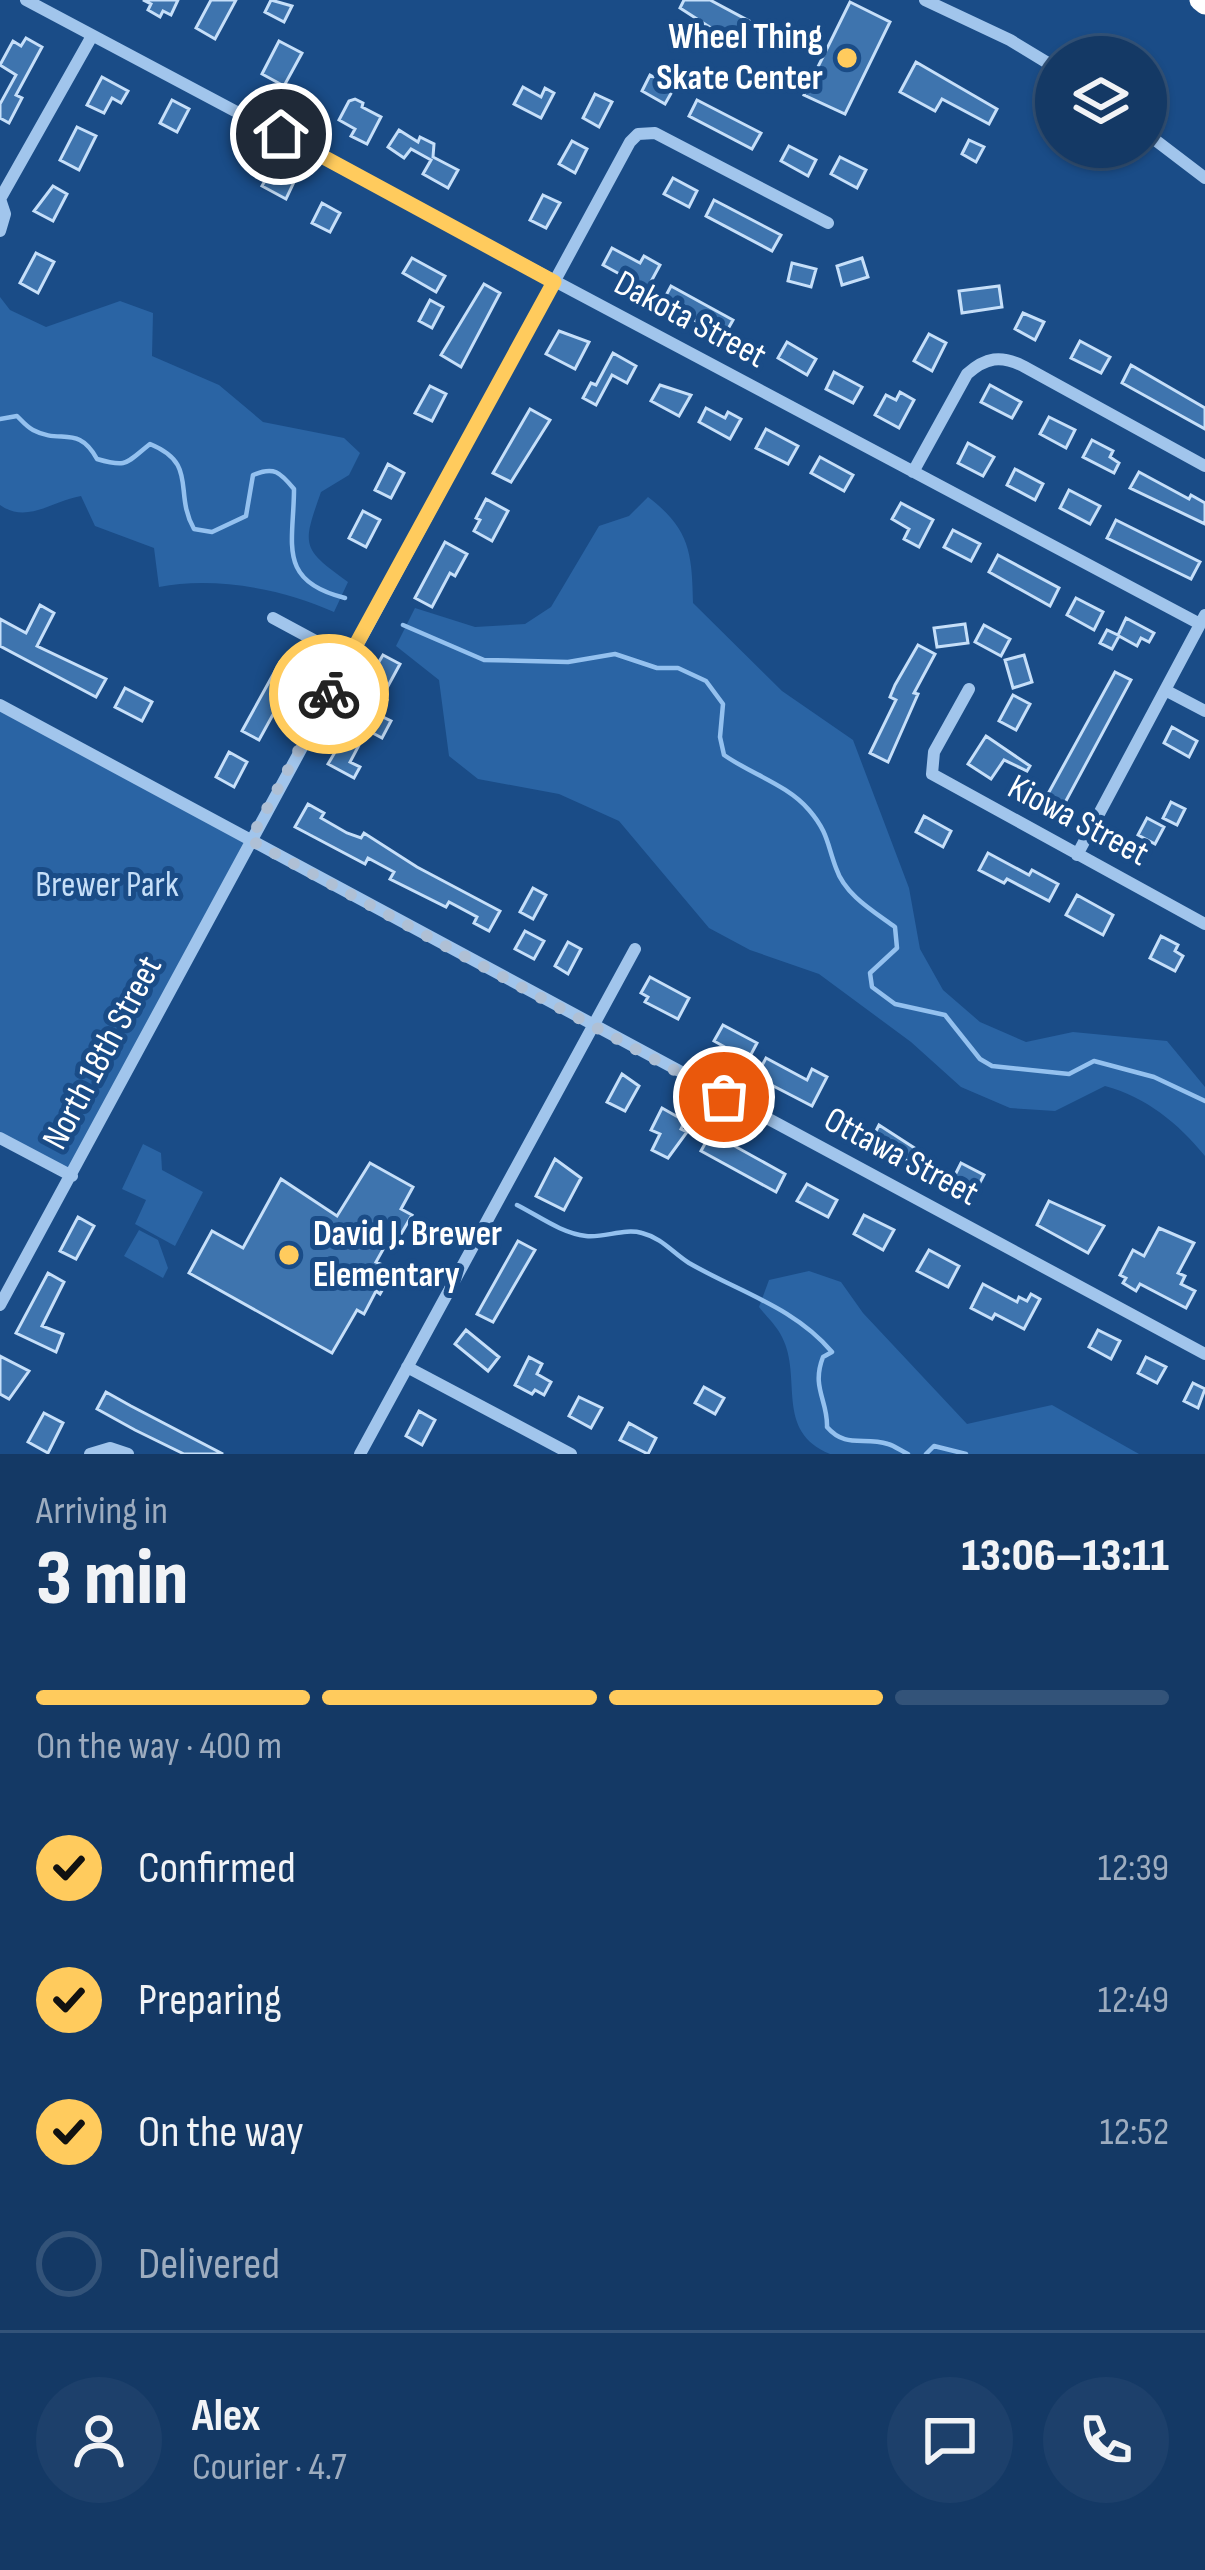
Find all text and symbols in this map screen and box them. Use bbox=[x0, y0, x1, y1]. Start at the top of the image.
place label: Wheel Thing Skate Center bbox=[656, 16, 823, 100]
map controls bbox=[1035, 36, 1167, 168]
button: layers bbox=[1035, 36, 1167, 168]
marker: Wheel Thing Skate Center bbox=[834, 45, 860, 71]
pin bbox=[230, 83, 332, 185]
icon: home bbox=[248, 101, 314, 167]
street label: Dakota Street bbox=[607, 262, 773, 378]
courier bbox=[269, 634, 389, 754]
icon: bike bbox=[296, 661, 362, 727]
street label: Kiowa Street bbox=[1000, 766, 1156, 876]
park label: Brewer Park bbox=[35, 864, 179, 907]
street label: North 18th Street bbox=[34, 949, 172, 1157]
pin bbox=[673, 1046, 775, 1148]
icon: bag bbox=[691, 1064, 757, 1130]
street label: Ottawa Street bbox=[817, 1098, 985, 1216]
place label: David J. Brewer Elementary bbox=[313, 1213, 502, 1297]
marker: David J. Brewer Elementary bbox=[276, 1242, 302, 1268]
text: Arriving in bbox=[36, 1488, 168, 1535]
text: 13:06–13:11 bbox=[962, 1529, 1169, 1584]
text: 3 min bbox=[36, 1533, 188, 1626]
text: On the way · 400 m bbox=[36, 1723, 282, 1770]
icon: check bbox=[36, 1835, 102, 1901]
text: Confirmed bbox=[138, 1841, 296, 1896]
text: 12:39 bbox=[1098, 1845, 1169, 1892]
icon: check bbox=[36, 1967, 102, 2033]
text: Preparing bbox=[138, 1973, 282, 2028]
text: 12:49 bbox=[1098, 1977, 1169, 2024]
icon: check bbox=[36, 2099, 102, 2165]
text: On the way bbox=[138, 2105, 304, 2160]
text: 12:52 bbox=[1100, 2109, 1169, 2156]
text: Delivered bbox=[138, 2237, 280, 2292]
button: person bbox=[36, 2377, 162, 2503]
button: chat bbox=[887, 2377, 1013, 2503]
button: phone bbox=[1043, 2377, 1169, 2503]
text: Alex bbox=[192, 2389, 260, 2444]
text: Courier · 4.7 bbox=[192, 2444, 347, 2491]

